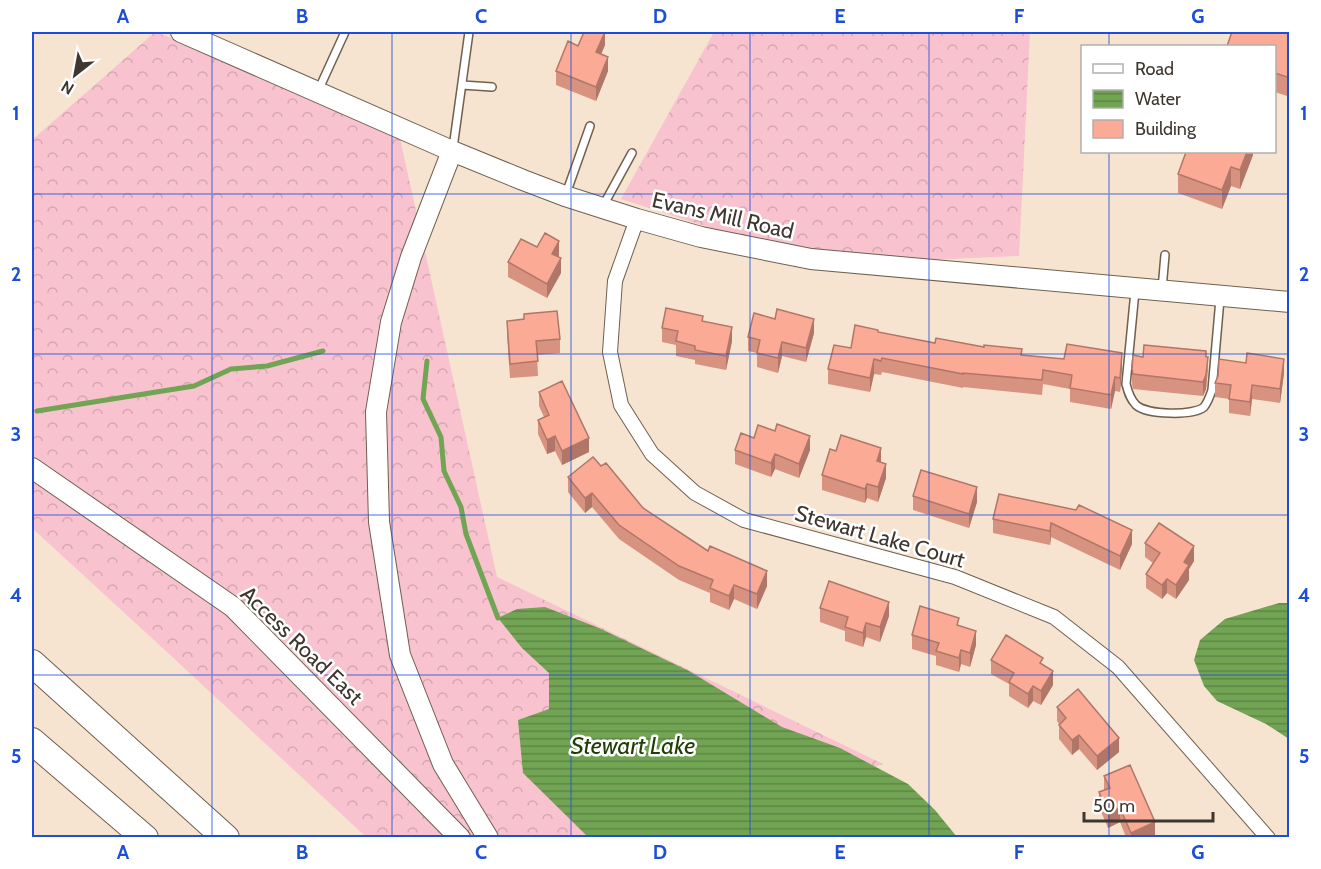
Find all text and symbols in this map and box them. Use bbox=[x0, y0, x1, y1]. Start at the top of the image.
text: A bbox=[117, 4, 130, 28]
text: B bbox=[296, 4, 308, 28]
text: C bbox=[475, 4, 487, 28]
text: D bbox=[653, 4, 667, 28]
text: E bbox=[834, 4, 846, 28]
text: F bbox=[1014, 4, 1025, 28]
text: G bbox=[1191, 4, 1205, 28]
north arrow bbox=[45, 45, 105, 105]
legend bbox=[1081, 45, 1276, 153]
text: Road bbox=[1135, 58, 1174, 80]
text: N bbox=[58, 76, 77, 98]
text: Water bbox=[1135, 88, 1181, 110]
text: 1 bbox=[12, 101, 20, 125]
text: 1 bbox=[1300, 101, 1308, 125]
text: Building bbox=[1135, 118, 1197, 140]
street label: Evans Mill Road bbox=[649, 186, 796, 245]
text: 2 bbox=[11, 262, 21, 286]
text: 2 bbox=[1299, 262, 1309, 286]
text: 3 bbox=[11, 422, 21, 446]
text: 3 bbox=[1299, 422, 1309, 446]
street label: Stewart Lake Court bbox=[792, 499, 968, 574]
street label: Access Road East bbox=[235, 580, 369, 711]
text: 4 bbox=[10, 583, 22, 607]
text: 4 bbox=[1298, 583, 1310, 607]
water label: Stewart Lake bbox=[571, 731, 695, 760]
text: 5 bbox=[11, 744, 21, 768]
text: 5 bbox=[1299, 744, 1309, 768]
scale bar bbox=[1084, 785, 1213, 823]
text: 50 m bbox=[1093, 795, 1135, 817]
text: A bbox=[117, 840, 130, 864]
text: B bbox=[296, 840, 308, 864]
text: C bbox=[475, 840, 487, 864]
text: D bbox=[653, 840, 667, 864]
text: E bbox=[834, 840, 846, 864]
text: F bbox=[1014, 840, 1025, 864]
text: G bbox=[1191, 840, 1205, 864]

